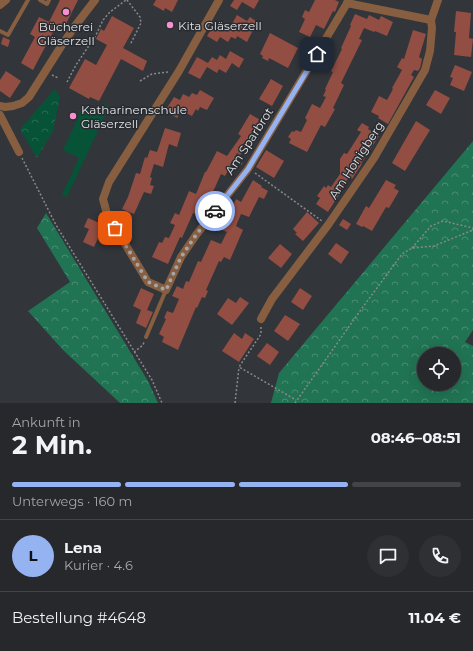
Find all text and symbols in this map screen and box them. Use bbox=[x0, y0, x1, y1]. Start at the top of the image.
marker: Bücherei Gläserzell bbox=[61, 7, 71, 17]
place label: Kita Gläserzell bbox=[178, 18, 262, 33]
place label: Bücherei Gläserzell bbox=[37, 19, 95, 48]
marker: Kita Gläserzell bbox=[165, 20, 175, 30]
pin bbox=[300, 37, 334, 71]
icon: home bbox=[306, 43, 328, 65]
place label: Katharinenschule Gläserzell bbox=[81, 102, 187, 131]
street label: Am Sparbrot bbox=[222, 105, 276, 177]
marker: Katharinenschule Gläserzell bbox=[68, 111, 78, 121]
street label: Am Honigberg bbox=[325, 118, 387, 202]
courier bbox=[195, 191, 235, 231]
icon: car bbox=[204, 200, 226, 222]
pin bbox=[98, 211, 132, 245]
icon: bag bbox=[104, 217, 126, 239]
map controls bbox=[417, 347, 461, 391]
button: locate bbox=[417, 347, 461, 391]
text: Ankunft in bbox=[12, 414, 81, 430]
text: 08:46–08:51 bbox=[371, 428, 461, 447]
text: 2 Min. bbox=[12, 429, 92, 461]
text: Unterwegs · 160 m bbox=[12, 493, 132, 509]
button: chat bbox=[367, 535, 409, 577]
button: phone bbox=[419, 535, 461, 577]
text: Lena bbox=[64, 538, 102, 557]
text: L bbox=[28, 546, 38, 565]
text: Kurier · 4.6 bbox=[64, 557, 133, 573]
text: Bestellung #4648 bbox=[12, 608, 146, 627]
text: 11.04 € bbox=[409, 608, 461, 627]

